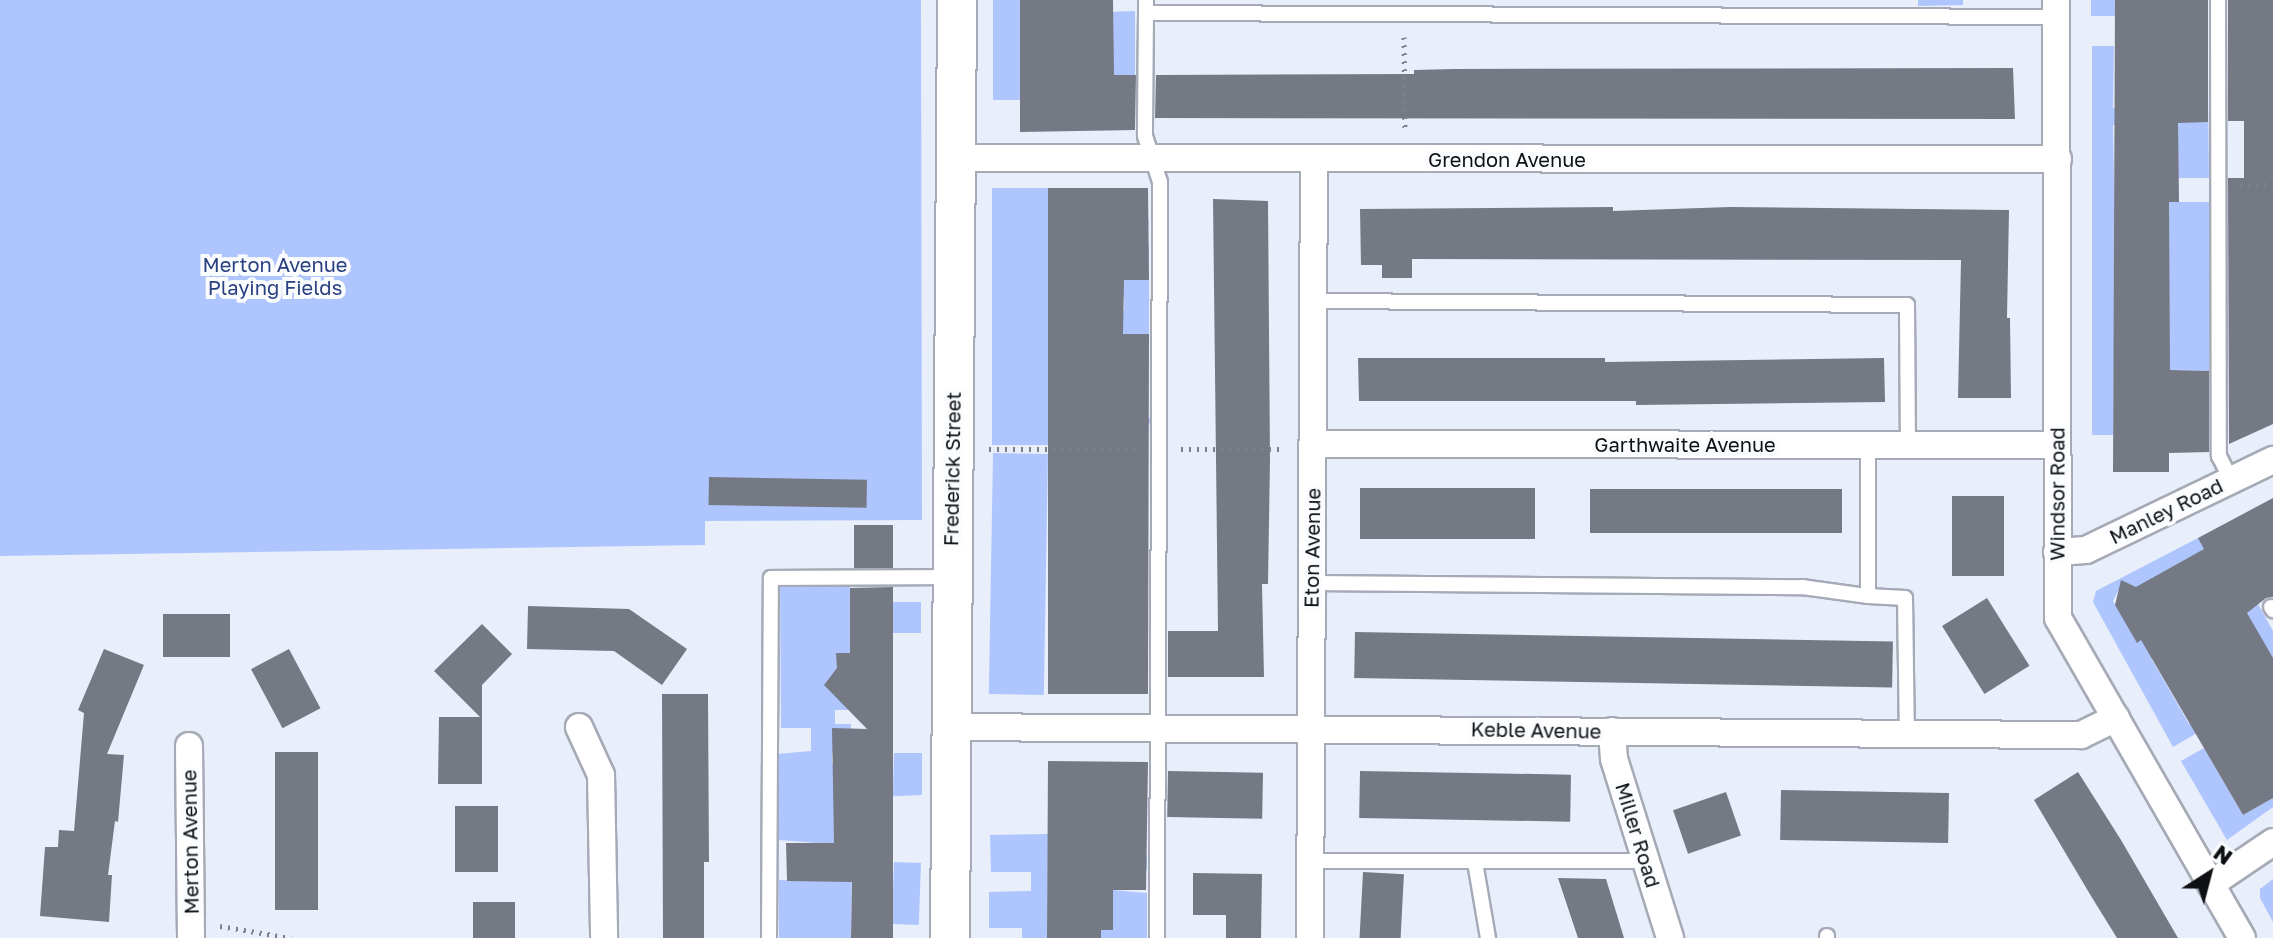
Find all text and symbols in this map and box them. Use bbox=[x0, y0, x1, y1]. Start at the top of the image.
street label: Grendon Avenue bbox=[1428, 147, 1586, 171]
park label: Merton Avenue Playing Fields bbox=[203, 252, 347, 299]
street label: Frederick Street bbox=[939, 392, 965, 546]
street label: Windsor Road bbox=[2045, 427, 2069, 561]
street label: Garthwaite Avenue bbox=[1594, 432, 1776, 456]
street label: Manley Road bbox=[2105, 473, 2227, 549]
street label: Eton Avenue bbox=[1299, 488, 1325, 608]
street label: Keble Avenue bbox=[1470, 717, 1602, 743]
street label: Merton Avenue bbox=[177, 769, 203, 915]
street label: Miller Road bbox=[1611, 780, 1665, 890]
north arrow bbox=[2169, 834, 2249, 914]
text: N bbox=[2209, 838, 2238, 870]

